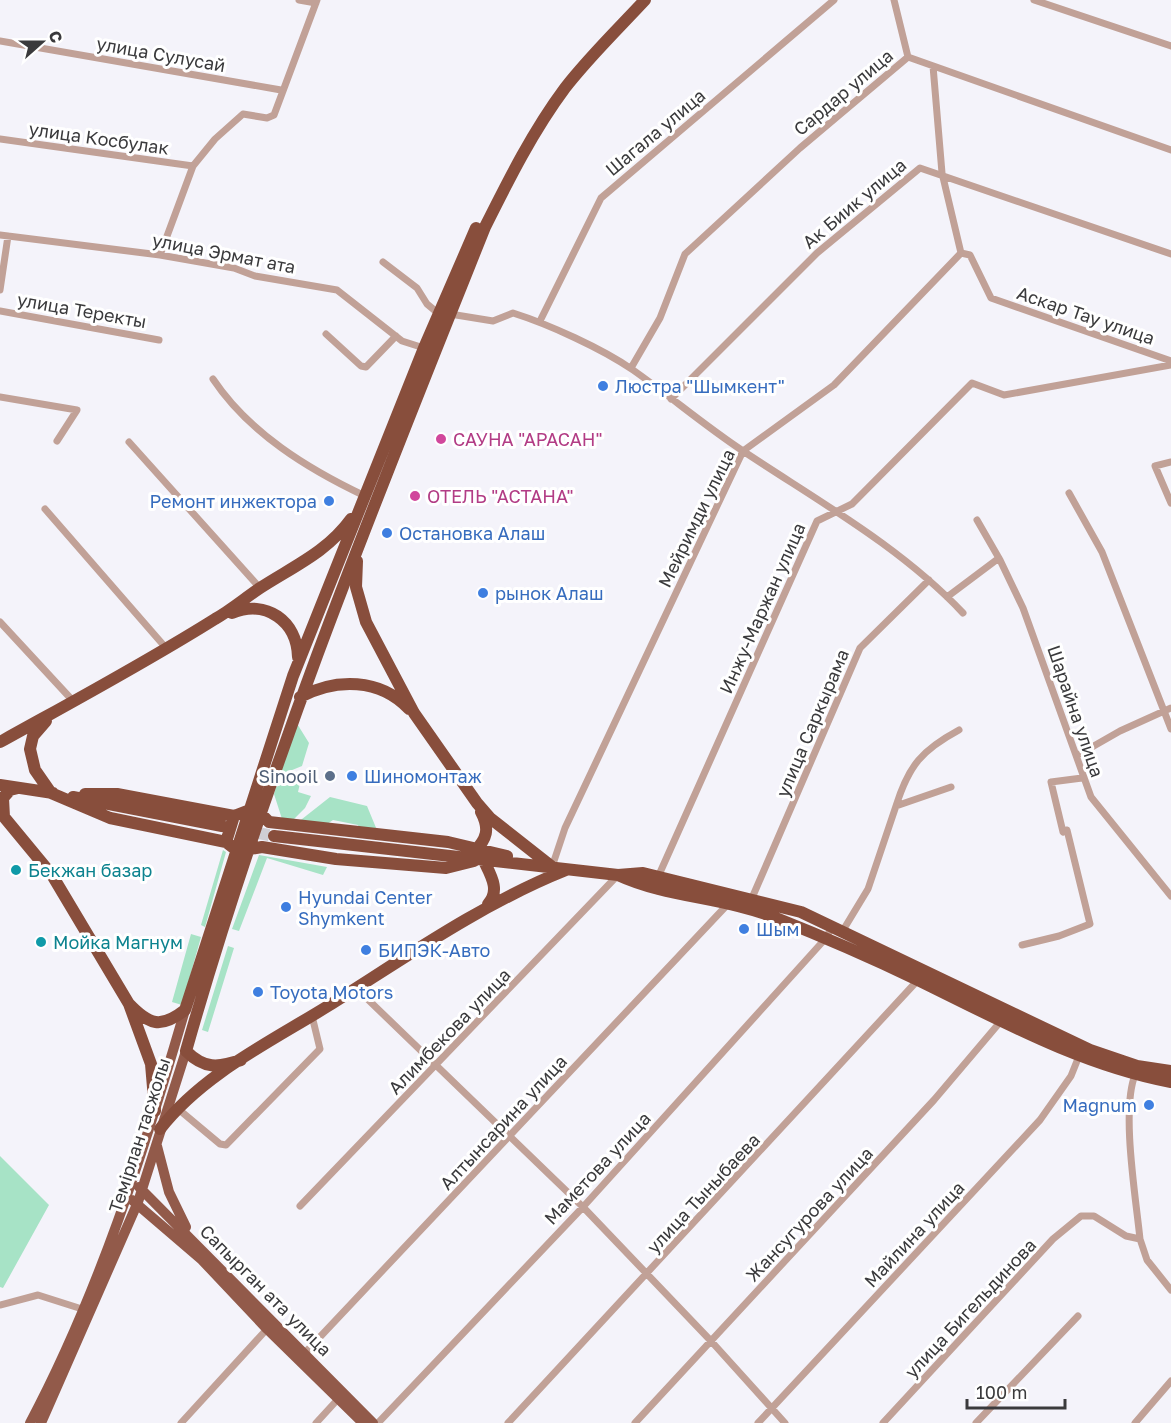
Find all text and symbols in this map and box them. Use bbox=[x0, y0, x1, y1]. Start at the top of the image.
north arrow bbox=[12, 12, 72, 72]
text: С bbox=[45, 28, 67, 46]
street label: улица Сулусай bbox=[95, 32, 227, 76]
street label: Сардар улица bbox=[789, 44, 897, 140]
street label: Шагала улица bbox=[601, 84, 709, 180]
street label: улица Косбулак bbox=[28, 117, 170, 159]
street label: Ак Биик улица bbox=[798, 153, 910, 253]
street label: улица Эрмат ата bbox=[151, 228, 297, 278]
street label: Аскар Тау улица bbox=[1014, 281, 1158, 349]
street label: улица Теректы bbox=[16, 288, 148, 332]
place label: Люстра "Шымкент" bbox=[615, 375, 785, 397]
marker: Люстра "Шымкент" bbox=[596, 379, 610, 393]
place label: САУНА "АРАСАН" bbox=[453, 428, 603, 450]
marker: САУНА "АРАСАН" bbox=[434, 432, 448, 446]
street label: Мейримди улица bbox=[653, 445, 739, 591]
place label: ОТЕЛЬ "АСТАНА" bbox=[427, 485, 574, 507]
marker: ОТЕЛЬ "АСТАНА" bbox=[408, 489, 422, 503]
place label: Ремонт инжектора bbox=[149, 490, 317, 512]
marker: Ремонт инжектора bbox=[322, 494, 336, 508]
street label: Инжу-Маржан улица bbox=[714, 519, 810, 697]
place label: Остановка Алаш bbox=[399, 522, 545, 544]
marker: Остановка Алаш bbox=[380, 526, 394, 540]
place label: рынок Алаш bbox=[495, 582, 604, 604]
marker: рынок Алаш bbox=[476, 586, 490, 600]
street label: Шарайна улица bbox=[1043, 642, 1109, 780]
street label: улица Саркырама bbox=[771, 646, 853, 800]
place label: Sinooil bbox=[258, 765, 318, 787]
place label: Шиномонтаж bbox=[364, 765, 482, 787]
marker: Sinooil bbox=[323, 769, 337, 783]
marker: Шиномонтаж bbox=[345, 769, 359, 783]
place label: Бекжан базар bbox=[28, 859, 152, 881]
marker: Бекжан базар bbox=[9, 863, 23, 877]
place label: Hyundai Center Shymkent bbox=[298, 886, 433, 929]
marker: Hyundai Center Shymkent bbox=[279, 900, 293, 914]
place label: Шым bbox=[756, 918, 800, 940]
marker: Шым bbox=[737, 922, 751, 936]
place label: Мойка Магнум bbox=[53, 931, 183, 953]
marker: Мойка Магнум bbox=[34, 935, 48, 949]
place label: БИПЭК-Авто bbox=[378, 939, 490, 961]
marker: БИПЭК-Авто bbox=[359, 943, 373, 957]
street label: Алимбекова улица bbox=[383, 964, 515, 1098]
place label: Toyota Motors bbox=[270, 981, 393, 1003]
marker: Toyota Motors bbox=[251, 985, 265, 999]
street label: Алтынсарина улица bbox=[435, 1050, 571, 1194]
street label: Темірлан тасжолы bbox=[104, 1055, 174, 1215]
place label: Magnum bbox=[1062, 1094, 1137, 1116]
marker: Magnum bbox=[1142, 1098, 1156, 1112]
street label: Маметова улица bbox=[539, 1107, 655, 1229]
street label: улица Тыныбаева bbox=[642, 1129, 764, 1257]
street label: Жансугурова улица bbox=[741, 1142, 877, 1286]
street label: Майлина улица bbox=[859, 1177, 969, 1291]
street label: Сапырган ата улица bbox=[196, 1220, 336, 1360]
street label: улица Бигельдинова bbox=[900, 1234, 1040, 1382]
scale bar bbox=[967, 1372, 1064, 1410]
text: 100 m bbox=[976, 1381, 1027, 1403]

